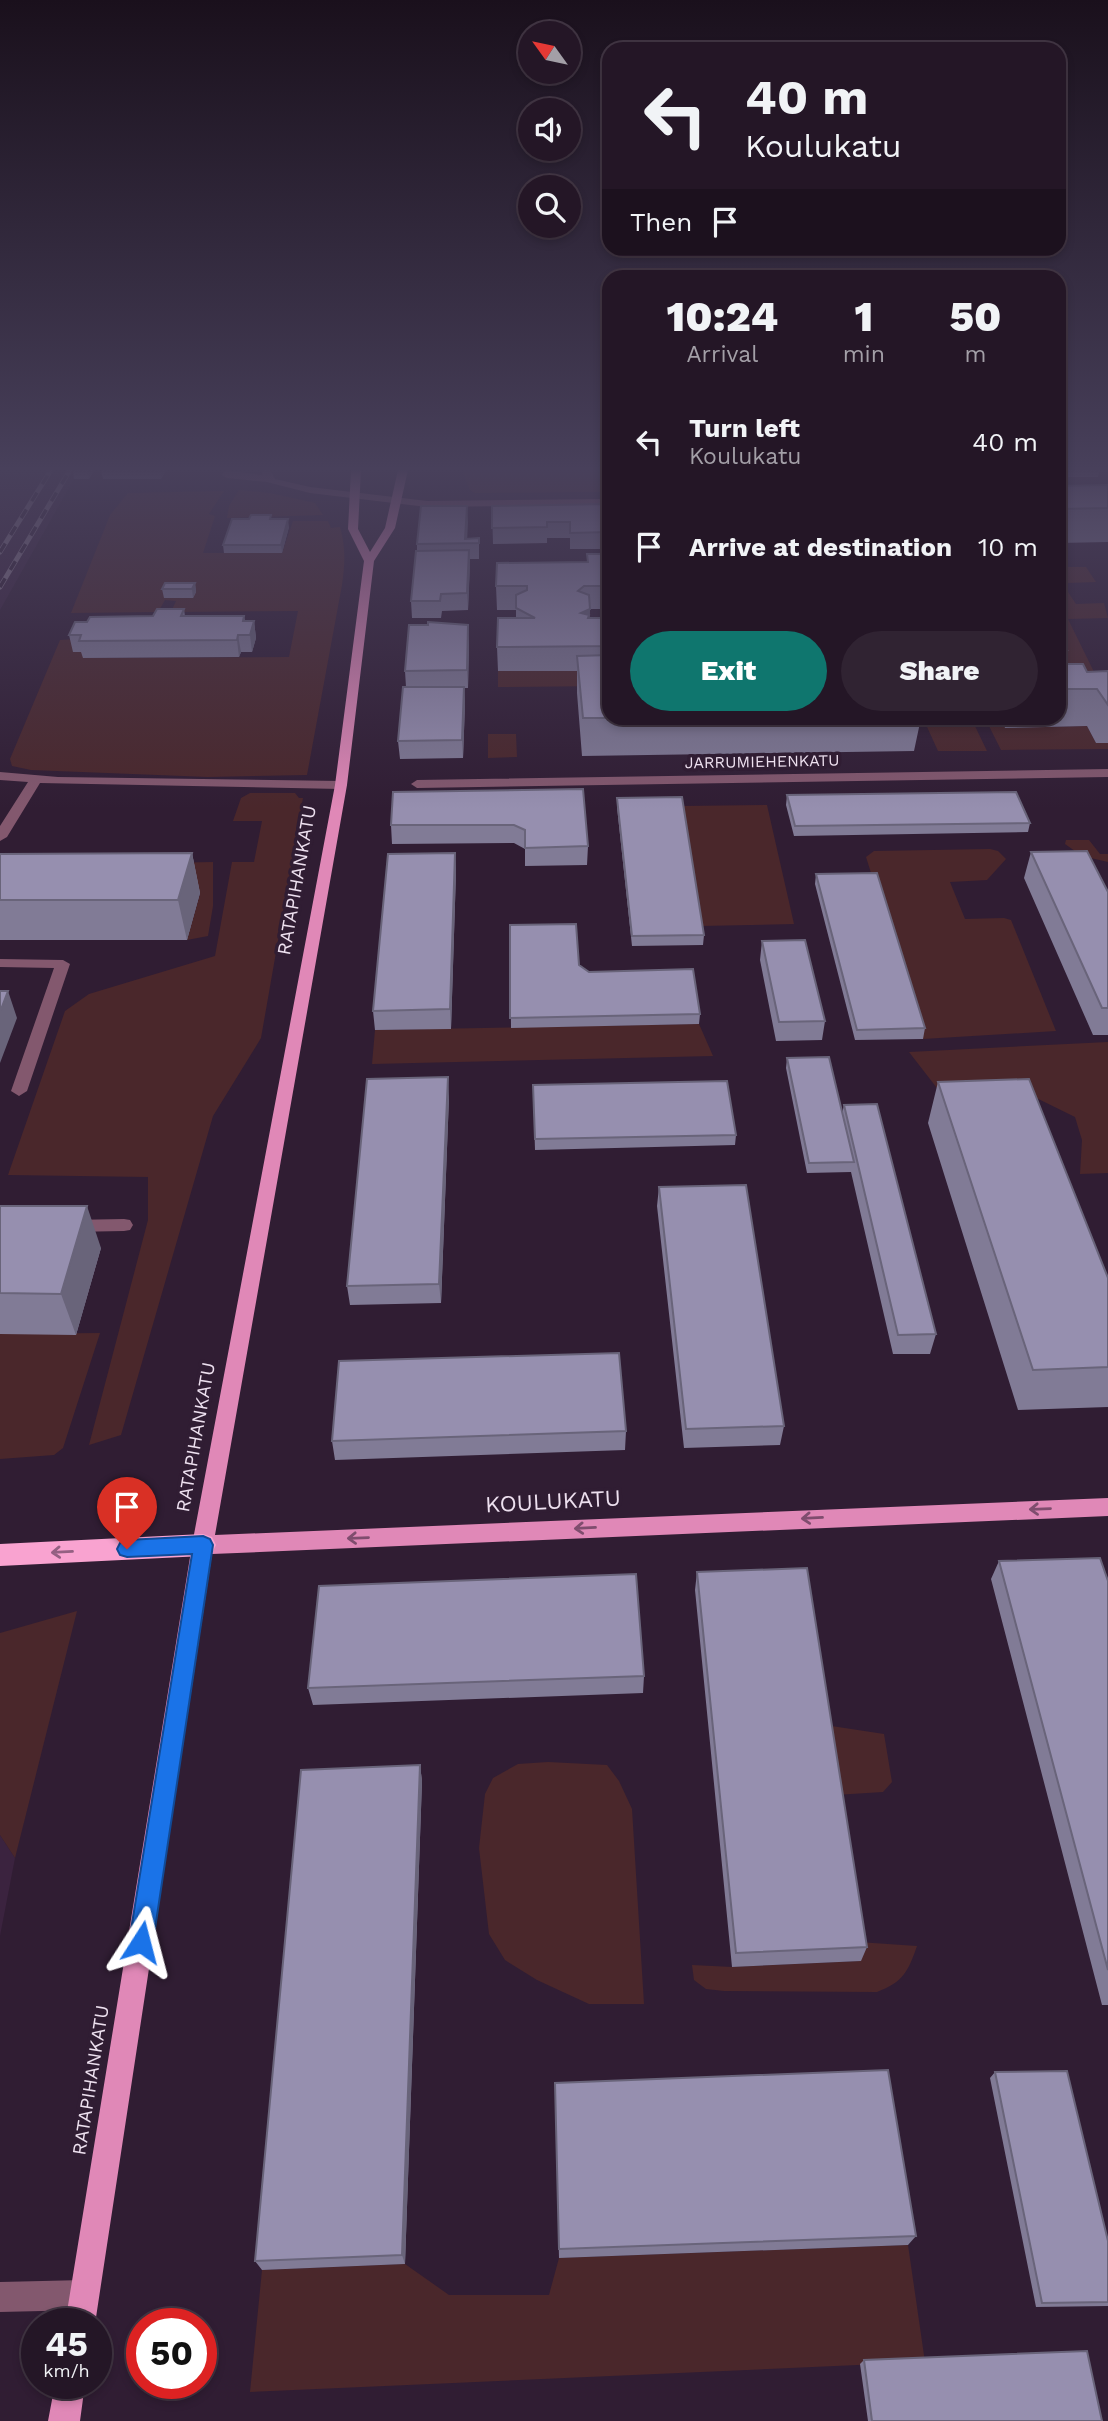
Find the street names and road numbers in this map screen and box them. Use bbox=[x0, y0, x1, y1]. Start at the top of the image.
street label: JARRUMIEHENKATU bbox=[684, 751, 840, 772]
street label: RATAPIHANKATU bbox=[272, 803, 321, 957]
street label: RATAPIHANKATU bbox=[171, 1360, 220, 1514]
street label: KOULUKATU bbox=[484, 1484, 622, 1519]
street label: RATAPIHANKATU bbox=[67, 2003, 114, 2157]

